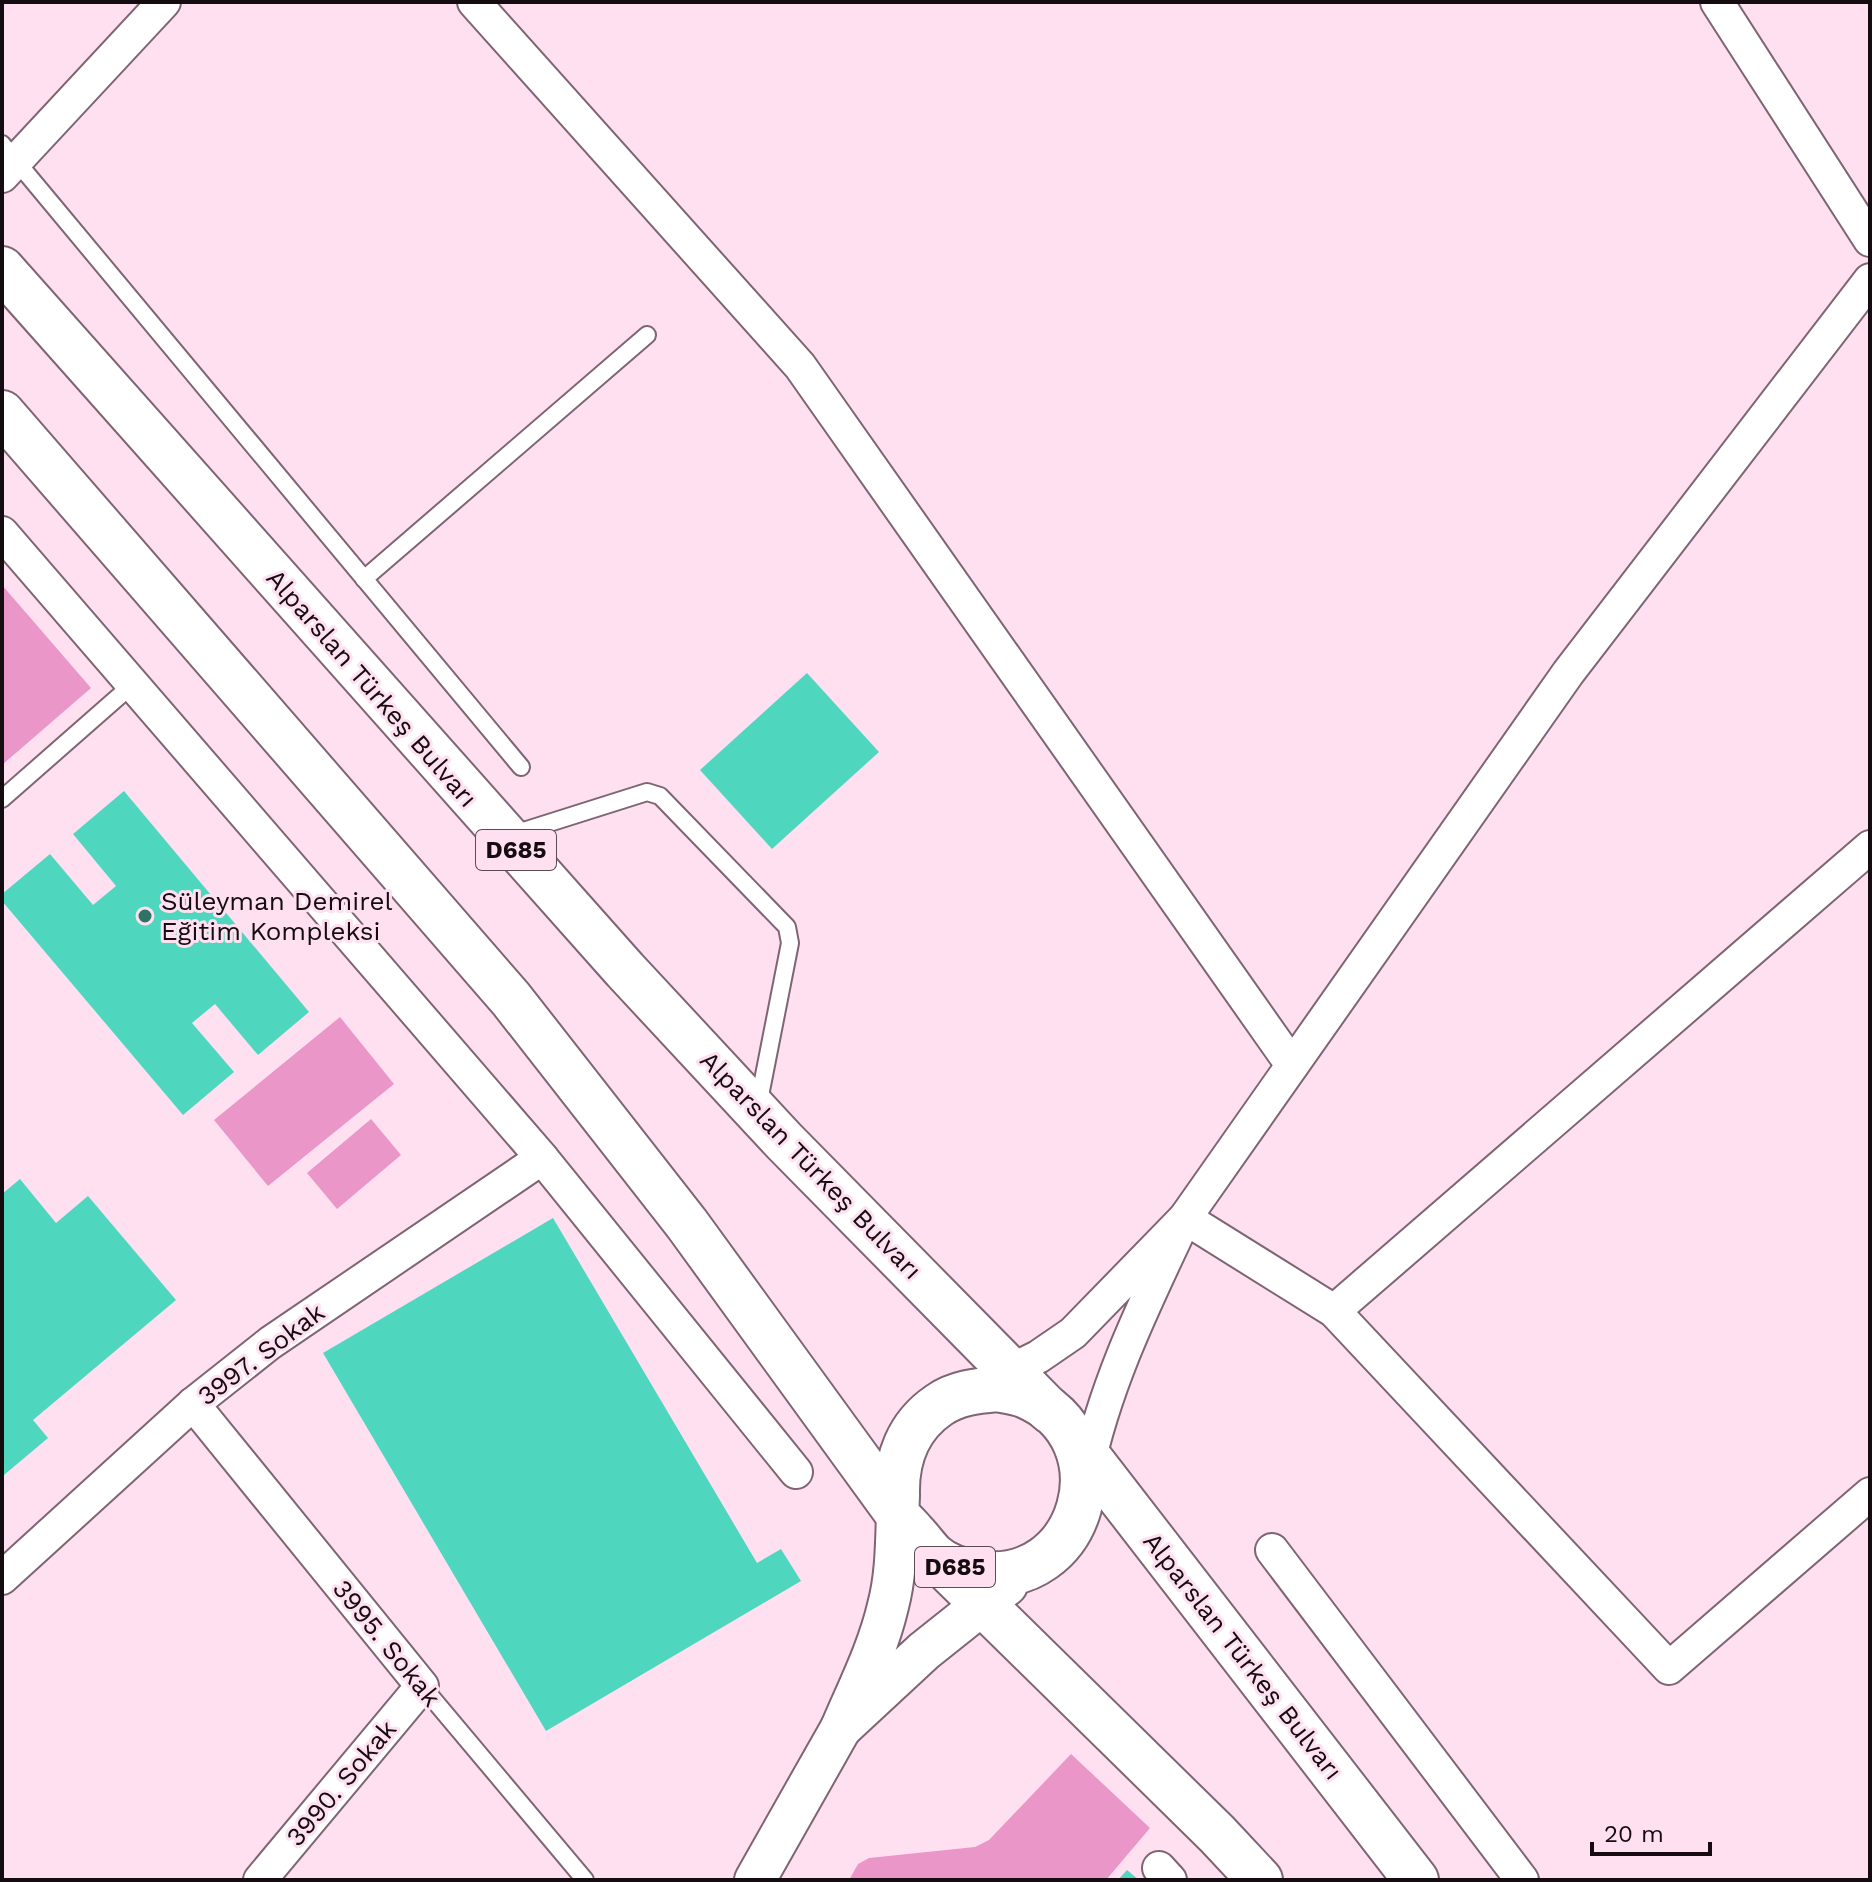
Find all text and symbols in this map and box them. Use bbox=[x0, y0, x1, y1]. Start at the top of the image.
street label: Alparslan Türkeş Bulvarı bbox=[261, 563, 483, 813]
road number: D685 bbox=[476, 830, 556, 870]
place label: Süleyman Demirel Eğitim Kompleksi bbox=[161, 886, 392, 946]
marker: Süleyman Demirel Eğitim Kompleksi bbox=[136, 907, 154, 925]
street label: Alparslan Türkeş Bulvarı bbox=[694, 1045, 928, 1285]
street label: 3997. Sokak bbox=[192, 1296, 330, 1411]
street label: Alparslan Türkeş Bulvarı bbox=[1137, 1527, 1349, 1785]
road number: D685 bbox=[915, 1547, 995, 1587]
street label: 3995. Sokak bbox=[327, 1574, 447, 1713]
street label: 3990. Sokak bbox=[280, 1714, 402, 1852]
scale bar bbox=[1592, 1806, 1710, 1856]
text: 20 m bbox=[1604, 1820, 1664, 1848]

